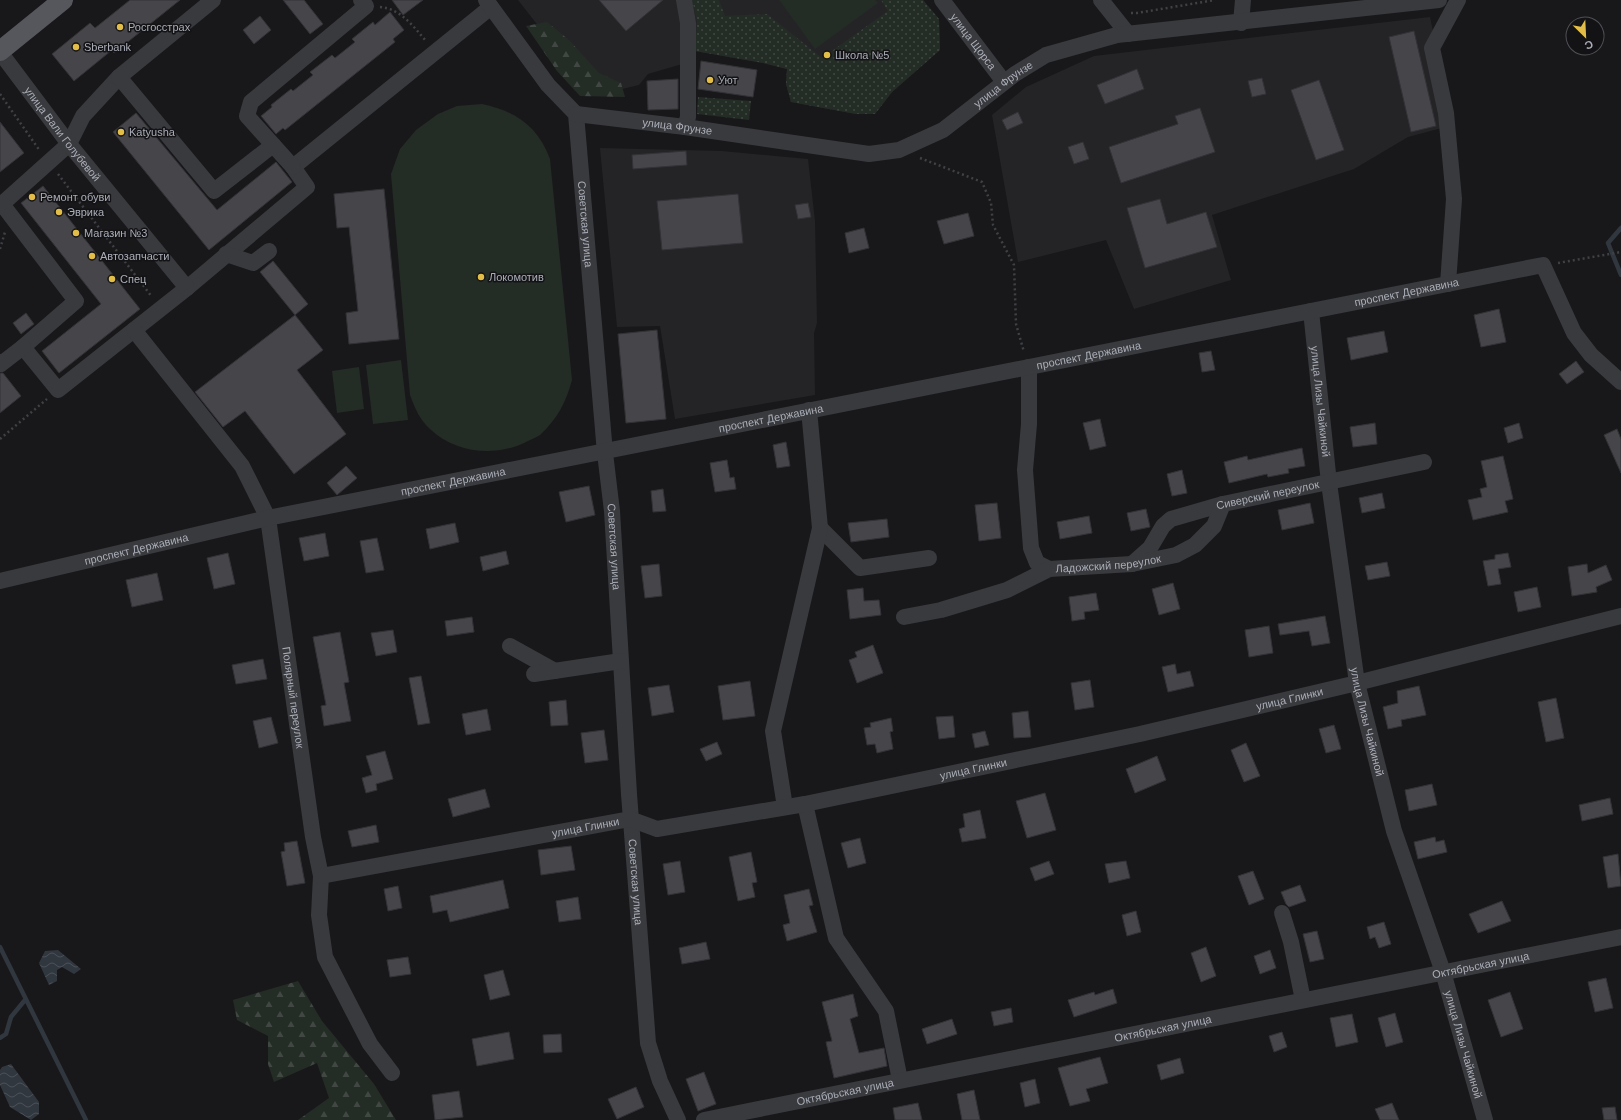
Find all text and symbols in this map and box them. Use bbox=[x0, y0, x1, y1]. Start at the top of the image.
street label: улица Щорса bbox=[948, 11, 999, 73]
north arrow bbox=[1565, 16, 1605, 56]
place label: Росгосстрах bbox=[128, 21, 191, 33]
marker: Росгосстрах bbox=[115, 22, 125, 32]
text: С bbox=[1583, 38, 1595, 52]
place label: Sberbank bbox=[84, 41, 132, 53]
marker: Sberbank bbox=[71, 42, 81, 52]
place label: Школа №5 bbox=[835, 49, 889, 61]
marker: Школа №5 bbox=[822, 50, 832, 60]
street label: улица Фрунзе bbox=[971, 59, 1035, 110]
place label: Уют bbox=[718, 74, 738, 86]
marker: Уют bbox=[705, 75, 715, 85]
street label: улица Вали Голубевой bbox=[22, 84, 103, 183]
street label: улица Фрунзе bbox=[642, 116, 713, 137]
place label: Katyusha bbox=[129, 126, 176, 138]
marker: Katyusha bbox=[116, 127, 126, 137]
street label: Советская улица bbox=[576, 180, 595, 269]
place label: Ремонт обуви bbox=[40, 191, 111, 203]
marker: Ремонт обуви bbox=[27, 192, 37, 202]
place label: Эврика bbox=[67, 206, 105, 218]
marker: Эврика bbox=[54, 207, 64, 217]
place label: Магазин №3 bbox=[84, 227, 147, 239]
marker: Магазин №3 bbox=[71, 228, 81, 238]
place label: Автозапчасти bbox=[100, 250, 170, 262]
marker: Автозапчасти bbox=[87, 251, 97, 261]
place label: Локомотив bbox=[489, 271, 544, 283]
marker: Локомотив bbox=[476, 272, 486, 282]
place label: Спец bbox=[120, 273, 147, 285]
marker: Спец bbox=[107, 274, 117, 284]
street label: проспект Державина bbox=[1353, 276, 1461, 308]
street label: проспект Державина bbox=[1035, 339, 1143, 371]
street label: улица Лизы Чайкиной bbox=[1309, 345, 1332, 458]
street label: проспект Державина bbox=[718, 402, 825, 434]
street label: проспект Державина bbox=[400, 465, 507, 497]
street label: Сиверский переулок bbox=[1215, 478, 1320, 512]
street label: Советская улица bbox=[605, 503, 623, 591]
street label: проспект Державина bbox=[83, 531, 190, 567]
street label: Ладожский переулок bbox=[1055, 552, 1162, 575]
street label: Полярный переулок bbox=[280, 646, 306, 749]
street label: улица Лизы Чайкиной bbox=[1349, 667, 1386, 778]
street label: улица Глинки bbox=[1255, 685, 1324, 712]
street label: улица Глинки bbox=[939, 756, 1008, 782]
street label: улица Глинки bbox=[551, 815, 620, 839]
street label: Советская улица bbox=[626, 838, 645, 927]
street label: Октябрьская улица bbox=[1431, 949, 1531, 981]
street label: улица Лизы Чайкиной bbox=[1443, 989, 1485, 1100]
street label: Октябрьская улица bbox=[1113, 1013, 1213, 1044]
street label: Октябрьская улица bbox=[796, 1076, 896, 1107]

